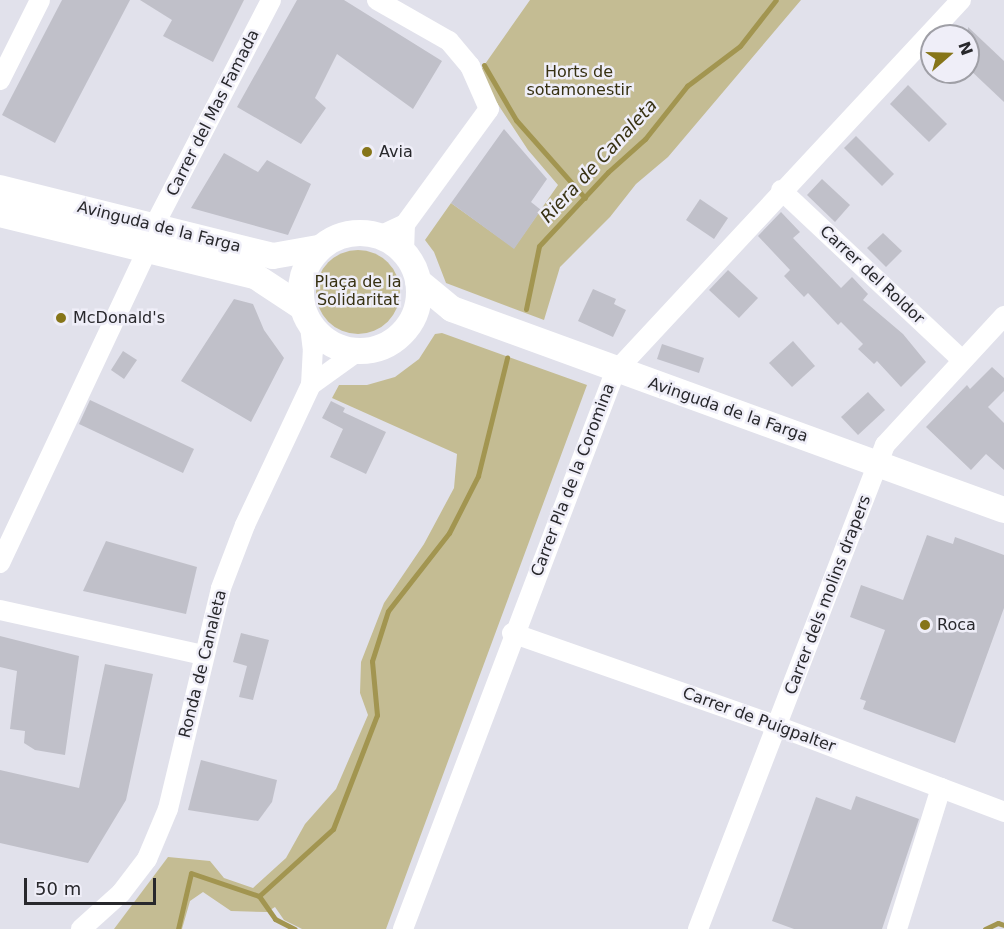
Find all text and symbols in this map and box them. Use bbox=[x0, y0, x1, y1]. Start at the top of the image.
north arrow bbox=[920, 24, 980, 84]
street label: Carrer del Mas Famada bbox=[163, 26, 263, 200]
text: N bbox=[954, 39, 977, 58]
park label: Horts de sotamonestir bbox=[526, 62, 632, 100]
water label: Riera de Canaleta bbox=[536, 95, 662, 227]
place label: Avia bbox=[379, 142, 413, 162]
marker: Avia bbox=[360, 145, 374, 159]
street label: Avinguda de la Farga bbox=[75, 197, 243, 257]
street label: Carrer del Roldor bbox=[816, 222, 928, 328]
park label: Plaça de la Solidaritat bbox=[315, 272, 401, 310]
place label: McDonald's bbox=[73, 308, 165, 328]
marker: McDonald's bbox=[54, 311, 68, 325]
street label: Avinguda de la Farga bbox=[646, 374, 810, 446]
street label: Carrer Pla de la Coromina bbox=[527, 381, 619, 579]
street label: Carrer dels molins drapers bbox=[781, 493, 875, 697]
street label: Ronda de Canaleta bbox=[175, 588, 231, 740]
place label: Roca bbox=[937, 615, 976, 635]
marker: Roca bbox=[918, 618, 932, 632]
street label: Carrer de Puigpalter bbox=[680, 683, 838, 757]
scale bar bbox=[27, 866, 159, 904]
text: 50 m bbox=[35, 878, 81, 899]

